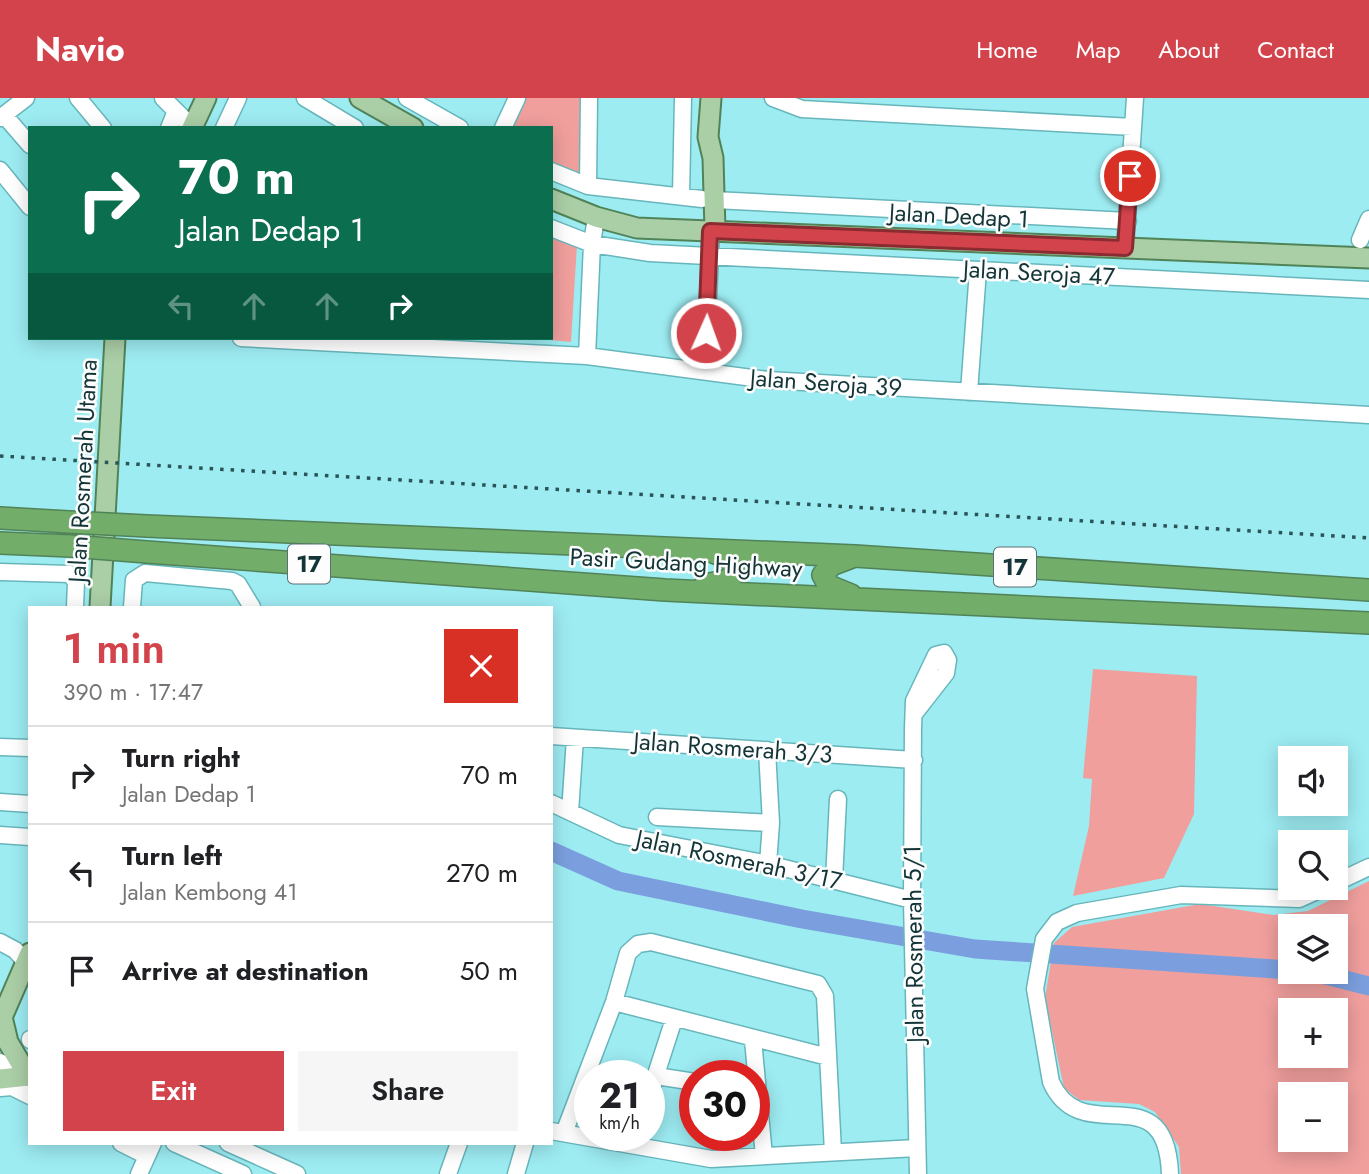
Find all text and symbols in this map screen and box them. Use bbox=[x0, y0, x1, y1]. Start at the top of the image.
text: Navio bbox=[35, 26, 125, 73]
text: Home bbox=[976, 32, 1038, 67]
text: Map bbox=[1076, 32, 1120, 67]
text: About bbox=[1158, 32, 1219, 67]
text: Contact bbox=[1257, 32, 1334, 67]
text: 70 m bbox=[178, 142, 295, 212]
pin bbox=[1100, 146, 1160, 206]
icon: right bbox=[63, 154, 154, 245]
icon: arrive bbox=[1111, 157, 1149, 195]
street label: Jalan Dedap 1 bbox=[885, 194, 1030, 237]
text: Jalan Dedap 1 bbox=[178, 207, 364, 253]
street label: Jalan Seroja 47 bbox=[959, 251, 1116, 294]
icon: left bbox=[162, 287, 200, 325]
icon: ahead bbox=[235, 287, 273, 325]
icon: ahead bbox=[308, 287, 346, 325]
icon: right bbox=[381, 287, 419, 325]
position arrow bbox=[669, 296, 743, 370]
street label: Jalan Rosmerah Utama bbox=[59, 358, 106, 587]
street label: Jalan Seroja 39 bbox=[746, 360, 903, 405]
street label: Pasir Gudang Highway bbox=[569, 539, 804, 586]
road number: 17 bbox=[288, 544, 330, 584]
road number: 17 bbox=[994, 547, 1036, 587]
text: 1 min bbox=[63, 618, 165, 679]
button: close bbox=[444, 629, 518, 703]
text: 390 m · 17:47 bbox=[63, 675, 203, 709]
street label: Jalan Rosmerah 3/3 bbox=[629, 723, 834, 772]
text: Turn right bbox=[122, 739, 240, 777]
map controls bbox=[1278, 746, 1348, 1152]
button: sound bbox=[1278, 746, 1348, 816]
icon: right bbox=[63, 756, 101, 794]
text: 70 m bbox=[461, 756, 518, 794]
text: Jalan Dedap 1 bbox=[122, 777, 256, 811]
street label: Jalan Rosmerah 3/17 bbox=[630, 820, 846, 898]
button: search bbox=[1278, 830, 1348, 900]
text: Turn left bbox=[122, 837, 222, 875]
street label: Jalan Rosmerah 5/1 bbox=[894, 845, 933, 1046]
icon: left bbox=[63, 854, 101, 892]
text: 270 m bbox=[446, 854, 518, 892]
text: Jalan Kembong 41 bbox=[122, 875, 298, 909]
button: layers bbox=[1278, 914, 1348, 984]
icon: arrive bbox=[63, 952, 101, 990]
text: Arrive at destination bbox=[122, 952, 369, 990]
text: 50 m bbox=[460, 952, 518, 990]
button: + bbox=[1278, 998, 1348, 1068]
button: Exit bbox=[63, 1051, 284, 1131]
button: Share bbox=[298, 1051, 518, 1131]
speed limit sign: 30 bbox=[679, 1060, 770, 1151]
text: 21 bbox=[599, 1071, 640, 1121]
button: − bbox=[1278, 1082, 1348, 1152]
text: km/h bbox=[599, 1110, 640, 1136]

